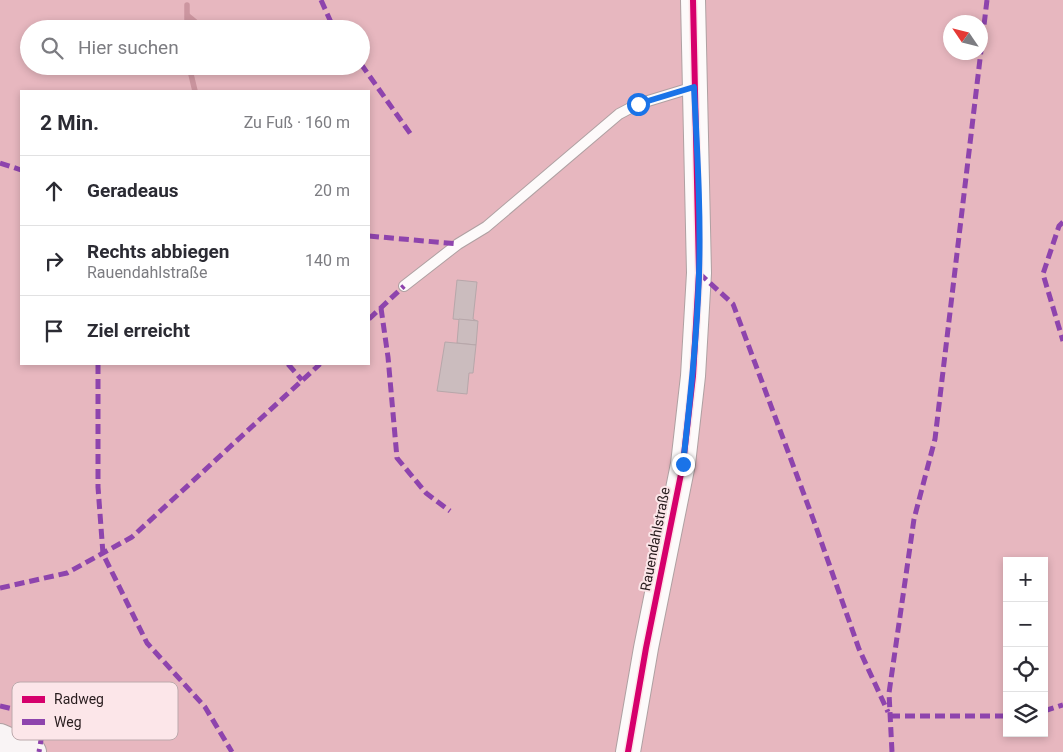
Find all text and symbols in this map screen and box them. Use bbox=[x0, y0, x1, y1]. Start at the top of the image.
north arrow bbox=[943, 15, 988, 60]
search box bbox=[20, 20, 370, 75]
icon: search bbox=[38, 34, 66, 62]
text: Hier suchen bbox=[78, 36, 179, 59]
route start bbox=[627, 93, 650, 116]
text: 2 Min. bbox=[40, 111, 99, 135]
text: Zu Fuß · 160 m bbox=[244, 113, 350, 132]
icon: ahead bbox=[40, 177, 68, 205]
text: Geradeaus bbox=[87, 179, 179, 202]
text: 20 m bbox=[314, 181, 350, 200]
text: Rechts abbiegen bbox=[87, 240, 229, 263]
icon: right bbox=[40, 247, 68, 275]
text: 140 m bbox=[305, 251, 350, 270]
text: Rauendahlstraße bbox=[87, 263, 207, 282]
icon: arrive bbox=[40, 317, 68, 345]
text: Ziel erreicht bbox=[87, 319, 190, 342]
route end bbox=[672, 453, 695, 476]
street label: Rauendahlstraße bbox=[637, 486, 673, 592]
map controls bbox=[1003, 557, 1048, 737]
button: + bbox=[1003, 557, 1048, 602]
button: − bbox=[1003, 602, 1048, 647]
button: locate bbox=[1003, 647, 1048, 692]
legend bbox=[12, 682, 178, 740]
text: Radweg bbox=[54, 691, 104, 707]
button: layers bbox=[1003, 692, 1048, 737]
text: Weg bbox=[54, 714, 82, 730]

